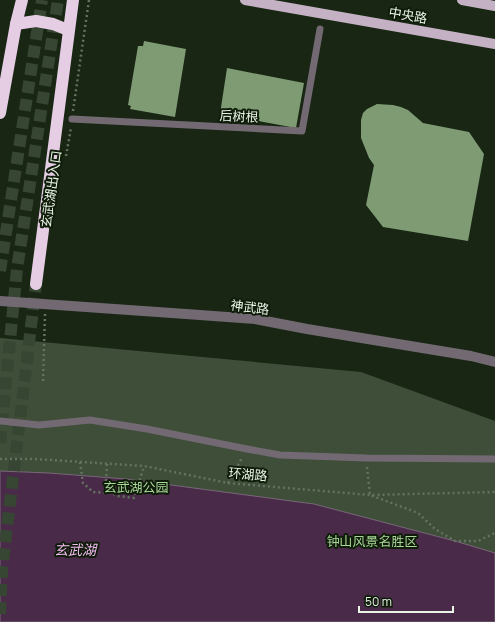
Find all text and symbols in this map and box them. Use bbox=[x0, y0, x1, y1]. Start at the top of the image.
street label: 中央路 bbox=[387, 3, 429, 27]
street label: 后树根 bbox=[219, 106, 259, 126]
street label: 玄武湖出入口 bbox=[37, 149, 65, 229]
street label: 神武路 bbox=[230, 296, 270, 318]
street label: 环湖路 bbox=[228, 463, 268, 485]
park label: 玄武湖公园 bbox=[103, 478, 169, 496]
park label: 钟山风景名胜区 bbox=[326, 532, 418, 550]
water label: 玄武湖 bbox=[54, 540, 98, 559]
scale bar bbox=[359, 588, 453, 614]
text: 50 m bbox=[365, 593, 392, 610]

